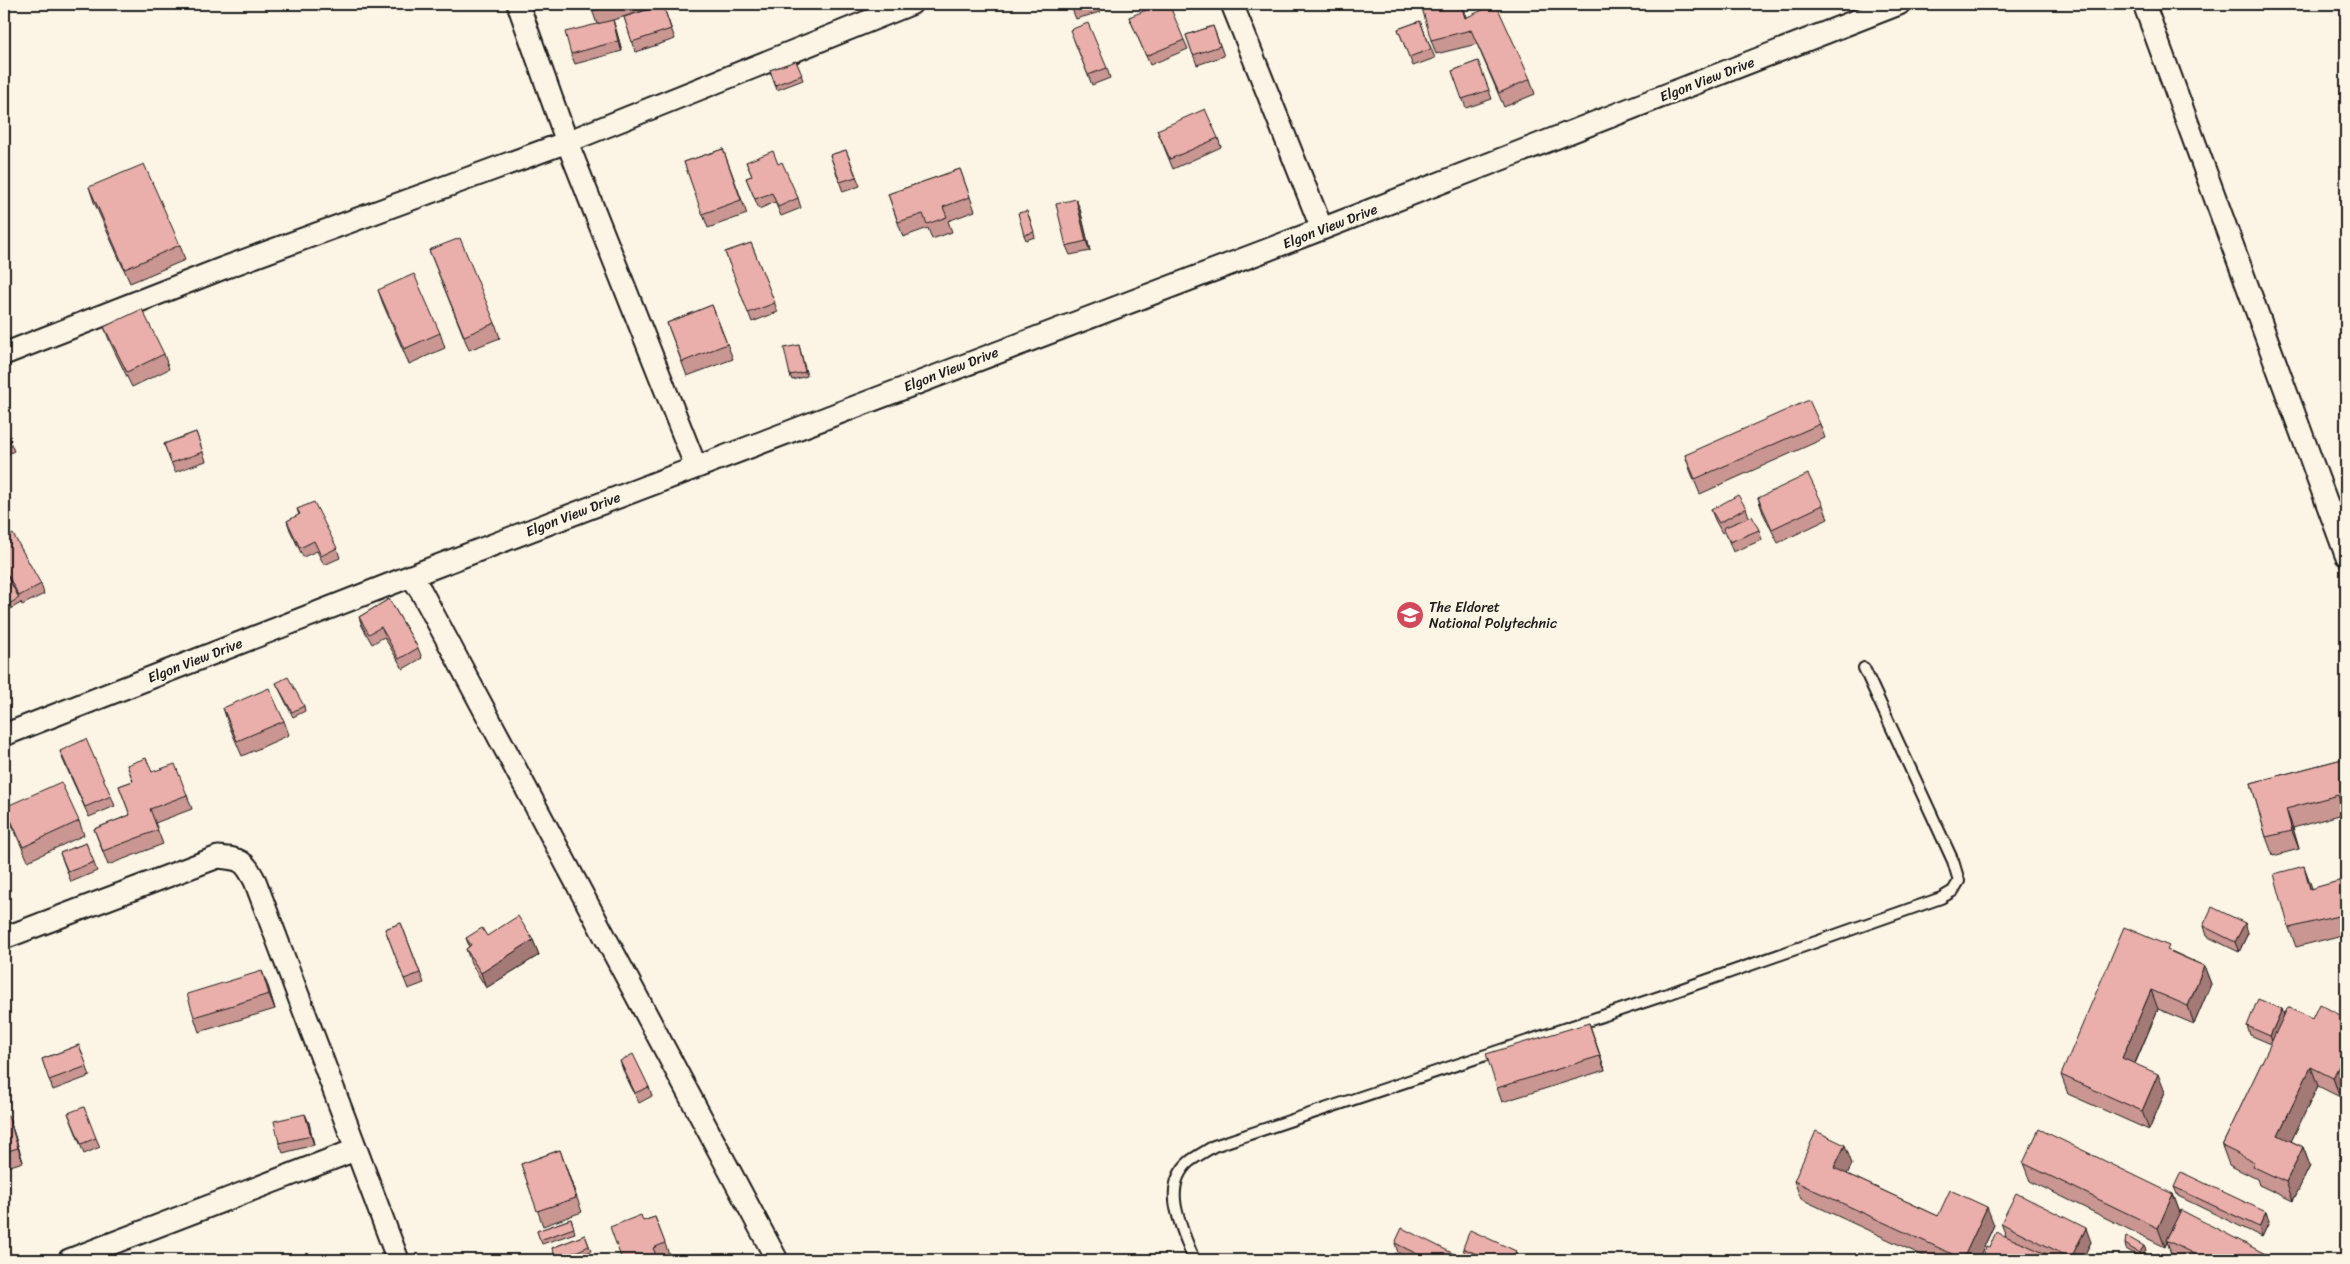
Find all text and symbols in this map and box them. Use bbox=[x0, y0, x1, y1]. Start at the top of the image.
street label: Elgon View Drive bbox=[1656, 50, 1758, 109]
street label: Elgon View Drive bbox=[1279, 197, 1381, 256]
street label: Elgon View Drive bbox=[900, 340, 1002, 399]
street label: Elgon View Drive bbox=[522, 485, 624, 544]
place label: The Eldoret National Polytechnic bbox=[1429, 595, 1557, 636]
school or university icon: The Eldoret National Polytechnic bbox=[1395, 600, 1425, 630]
street label: Elgon View Drive bbox=[144, 631, 246, 690]

